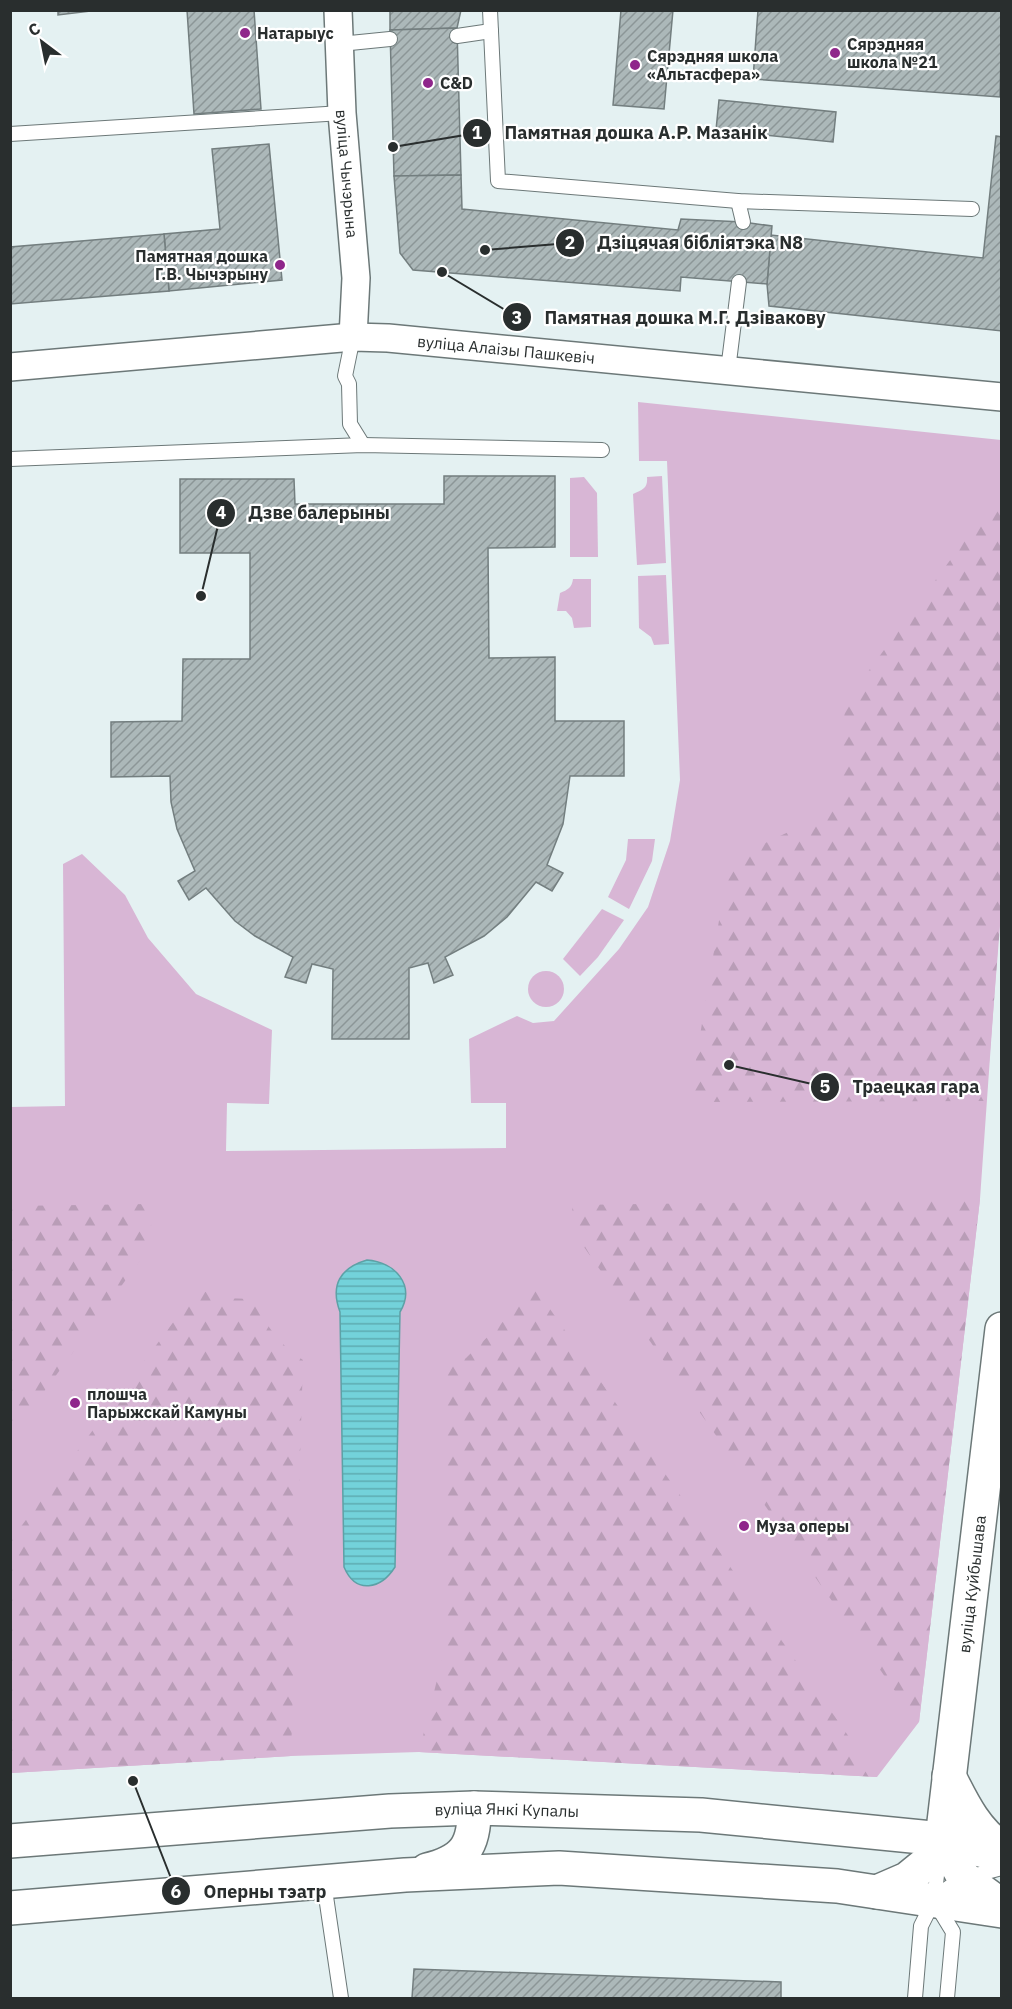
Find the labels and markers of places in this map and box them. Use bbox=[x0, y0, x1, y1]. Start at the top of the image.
place label: Натарыус bbox=[257, 23, 334, 43]
marker: Натарыус bbox=[238, 26, 252, 40]
place label: Сярэдняя школа №21 bbox=[847, 34, 938, 72]
place label: Сярэдняя школа «Альтасфера» bbox=[647, 46, 778, 84]
marker: Сярэдняя школа №21 bbox=[828, 46, 842, 60]
marker: Сярэдняя школа «Альтасфера» bbox=[628, 58, 642, 72]
place label: C&D bbox=[440, 73, 473, 93]
marker: C&D bbox=[421, 76, 435, 90]
callout: Памятная дошка А.Р. Мазанік bbox=[462, 115, 780, 151]
callout: Дзіцячая бібліятэка N8 bbox=[555, 225, 815, 261]
place label: Памятная дошка Г.В. Чычэрыну bbox=[135, 246, 268, 284]
marker: Памятная дошка Г.В. Чычэрыну bbox=[273, 258, 287, 272]
callout: Памятная дошка М.Г. Дзівакову bbox=[502, 299, 838, 335]
callout: Дзве балерыны bbox=[206, 495, 401, 531]
callout: Траецкая гара bbox=[810, 1069, 992, 1105]
place label: плошча Парыжскай Камуны bbox=[87, 1384, 247, 1422]
marker: плошча Парыжскай Камуны bbox=[68, 1396, 82, 1410]
place label: Муза оперы bbox=[756, 1516, 849, 1536]
marker: Муза оперы bbox=[737, 1519, 751, 1533]
callout: Оперны тэатр bbox=[161, 1873, 338, 1909]

